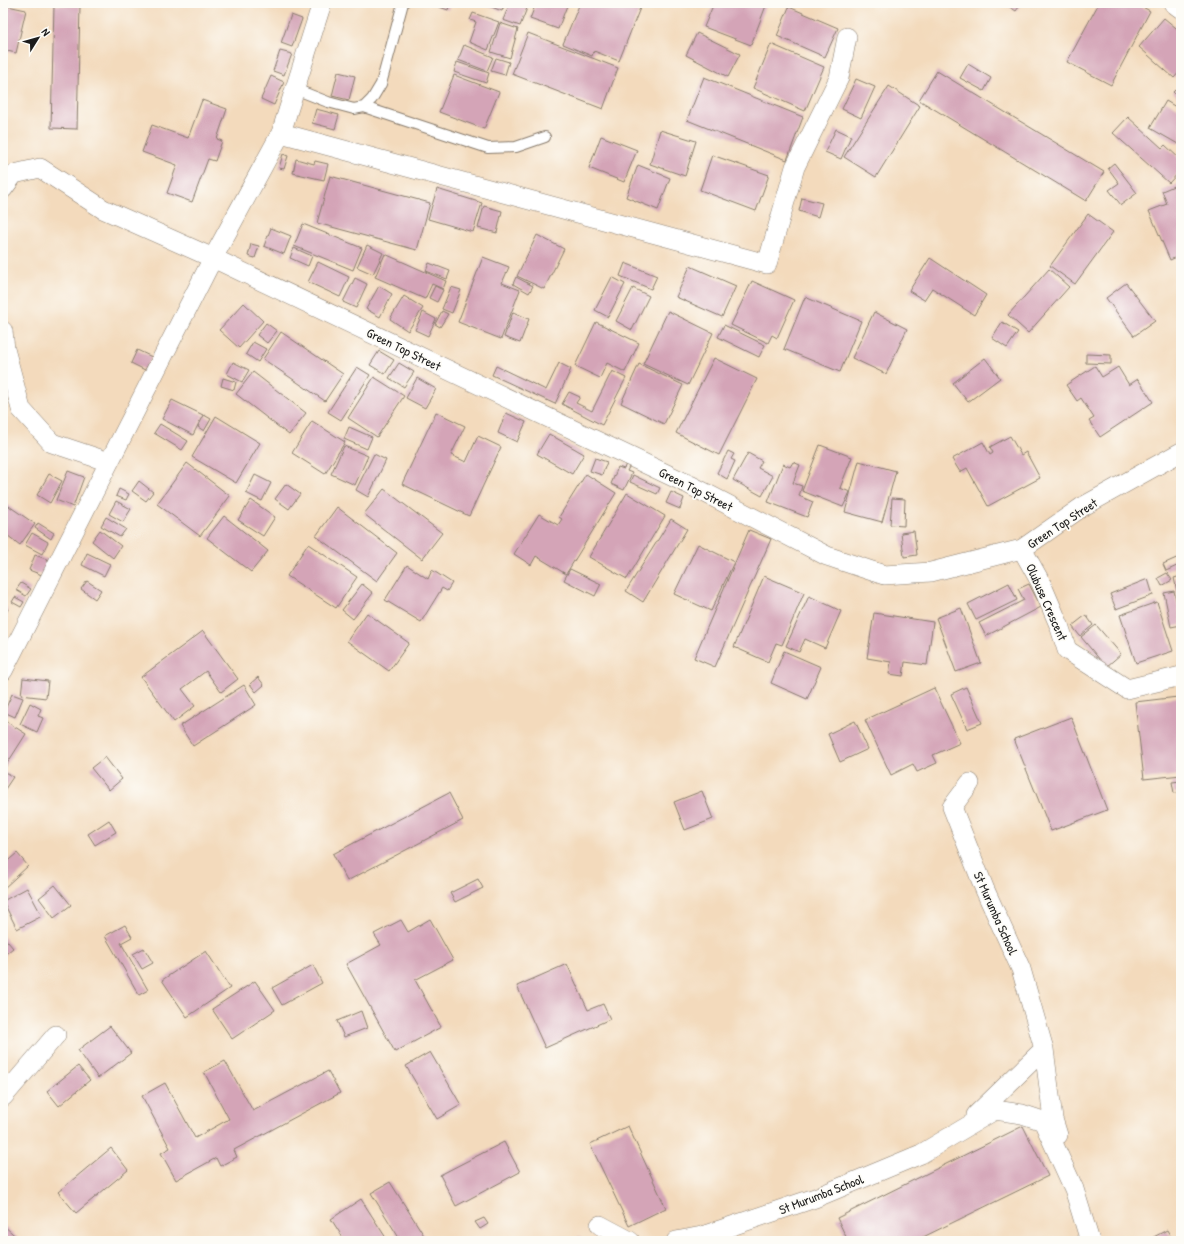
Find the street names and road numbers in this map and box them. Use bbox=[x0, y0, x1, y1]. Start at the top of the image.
street label: Green Top Street bbox=[364, 323, 445, 375]
street label: Green Top Street bbox=[656, 463, 736, 516]
street label: Green Top Street bbox=[1023, 493, 1101, 552]
street label: Olubuse Crescent bbox=[1022, 561, 1072, 644]
street label: St Murumba School bbox=[970, 869, 1023, 958]
street label: St Murumba School bbox=[776, 1169, 866, 1218]

